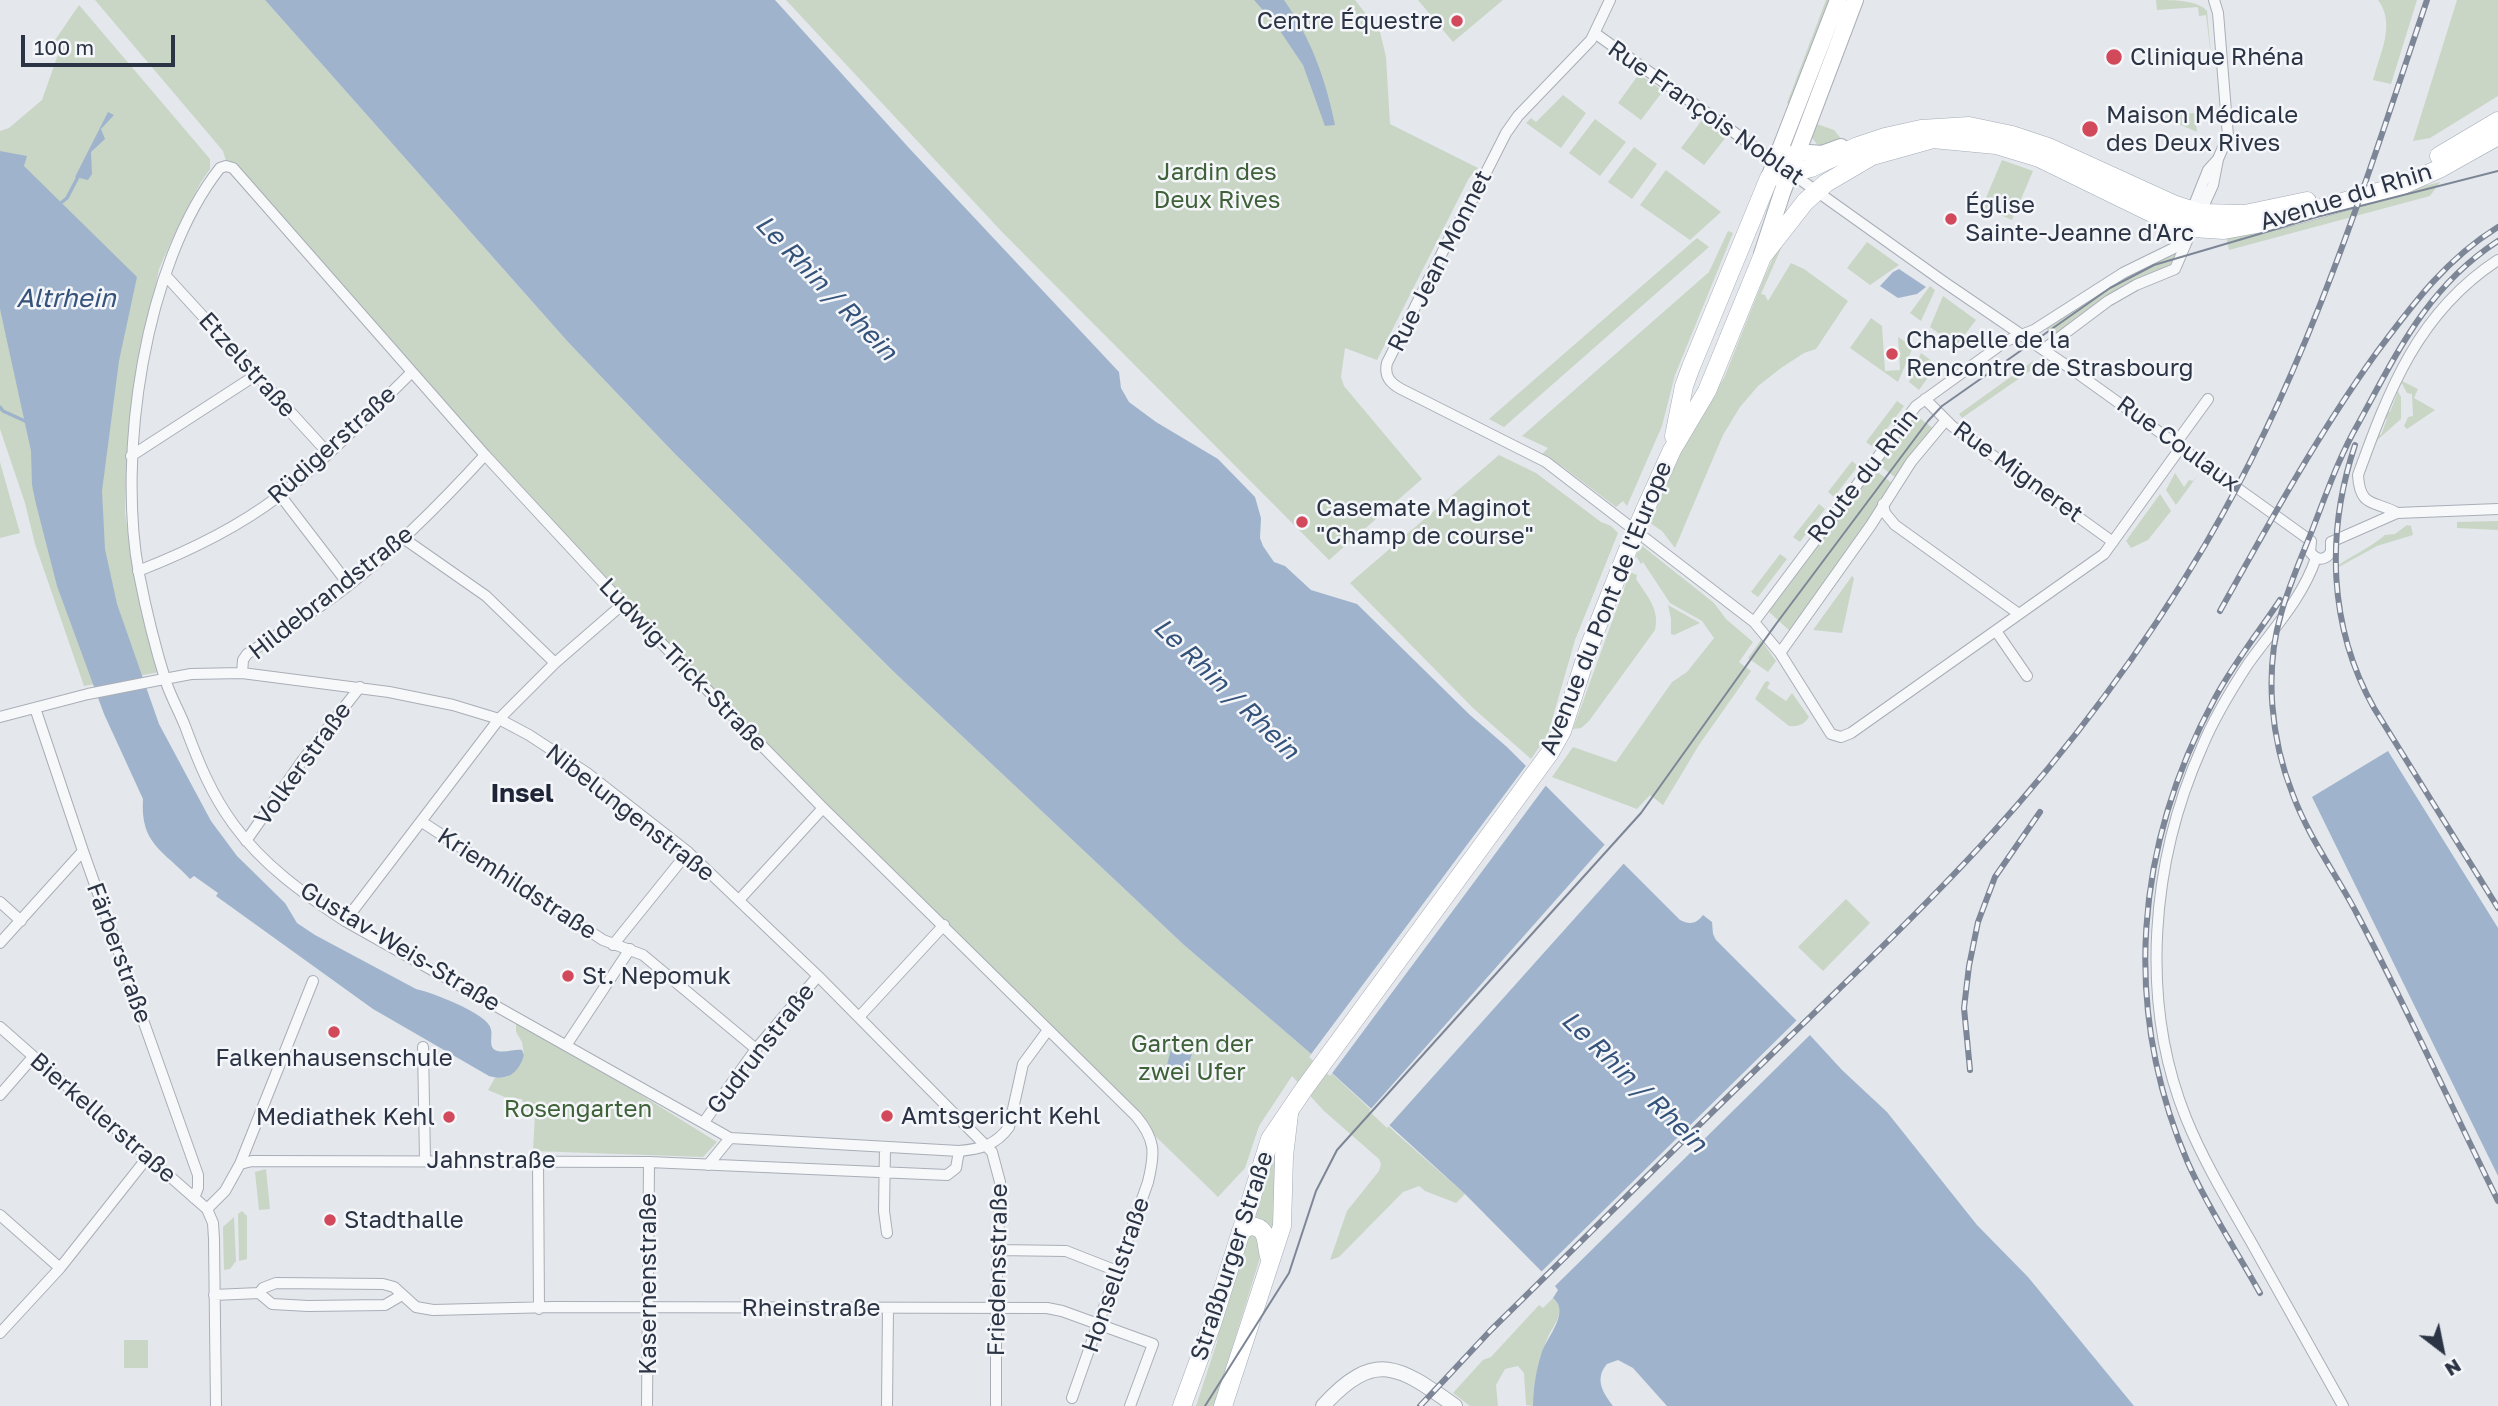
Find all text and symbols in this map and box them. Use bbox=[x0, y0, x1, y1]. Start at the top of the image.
place label: Centre Équestre bbox=[1257, 7, 1443, 35]
marker: Centre Équestre bbox=[1449, 13, 1465, 29]
scale bar bbox=[24, 21, 178, 65]
text: 100 m bbox=[34, 34, 94, 60]
street label: Rue François Noblat bbox=[1602, 34, 1810, 192]
place label: Clinique Rhéna bbox=[2130, 43, 2304, 71]
marker: Clinique Rhéna bbox=[2104, 47, 2124, 67]
place label: Maison Médicale des Deux Rives bbox=[2106, 101, 2298, 157]
marker: Maison Médicale des Deux Rives bbox=[2080, 119, 2100, 139]
street label: Avenue du Rhin bbox=[2257, 157, 2435, 237]
park label: Jardin des Deux Rives bbox=[1154, 158, 1280, 214]
street label: Rue Jean Monnet bbox=[1382, 165, 1498, 357]
place label: Église Sainte-Jeanne d'Arc bbox=[1965, 191, 2194, 247]
water label: Le Rhin / Rhein bbox=[749, 209, 903, 367]
marker: Église Sainte-Jeanne d'Arc bbox=[1943, 211, 1959, 227]
water label: Altrhein bbox=[16, 283, 116, 315]
street label: Etzelstraße bbox=[192, 307, 302, 423]
place label: Chapelle de la Rencontre de Strasbourg bbox=[1906, 326, 2194, 382]
marker: Chapelle de la Rencontre de Strasbourg bbox=[1884, 346, 1900, 362]
street label: Rüdigerstraße bbox=[262, 380, 402, 510]
street label: Rue Coulaux bbox=[2111, 390, 2245, 498]
street label: Route du Rhin bbox=[1802, 403, 1924, 549]
street label: Rue Migneret bbox=[1947, 415, 2089, 529]
street label: Avenue du Pont de l'Europe bbox=[1534, 457, 1678, 759]
place label: Casemate Maginot "Champ de course" bbox=[1316, 494, 1534, 550]
marker: Casemate Maginot "Champ de course" bbox=[1294, 514, 1310, 530]
street label: Hildebrandstraße bbox=[243, 520, 419, 666]
street label: Ludwig-Trick-Straße bbox=[593, 572, 773, 758]
water label: Le Rhin / Rhein bbox=[1147, 612, 1305, 766]
street label: Volkerstraße bbox=[248, 697, 358, 831]
street label: Nibelungenstraße bbox=[540, 738, 720, 888]
district label: Insel bbox=[490, 778, 554, 810]
street label: Kriemhildstraße bbox=[432, 822, 602, 946]
street label: Gustav-Weis-Straße bbox=[295, 876, 505, 1018]
street label: Färberstraße bbox=[80, 879, 158, 1027]
place label: St. Nepomuk bbox=[582, 962, 731, 990]
marker: St. Nepomuk bbox=[560, 968, 576, 984]
street label: Gudrunstraße bbox=[701, 978, 821, 1120]
water label: Le Rhin / Rhein bbox=[1555, 1005, 1713, 1159]
marker: Falkenhausenschule bbox=[326, 1024, 342, 1040]
park label: Garten der zwei Ufer bbox=[1131, 1030, 1253, 1086]
place label: Falkenhausenschule bbox=[215, 1044, 453, 1072]
street label: Bierkellerstraße bbox=[24, 1047, 182, 1189]
park label: Rosengarten bbox=[504, 1095, 652, 1123]
place label: Amtsgericht Kehl bbox=[901, 1102, 1101, 1130]
place label: Mediathek Kehl bbox=[256, 1103, 435, 1131]
marker: Amtsgericht Kehl bbox=[879, 1108, 895, 1124]
marker: Mediathek Kehl bbox=[441, 1109, 457, 1125]
street label: Jahnstraße bbox=[426, 1146, 556, 1174]
street label: Straßburger Straße bbox=[1185, 1148, 1279, 1364]
street label: Friedensstraße bbox=[982, 1183, 1014, 1357]
street label: Kasernenstraße bbox=[634, 1193, 662, 1375]
street label: Honsellstraße bbox=[1076, 1194, 1156, 1356]
place label: Stadthalle bbox=[344, 1206, 464, 1234]
marker: Stadthalle bbox=[322, 1212, 338, 1228]
street label: Rheinstraße bbox=[741, 1294, 881, 1322]
north arrow bbox=[2407, 1315, 2477, 1385]
text: N bbox=[2441, 1355, 2466, 1382]

